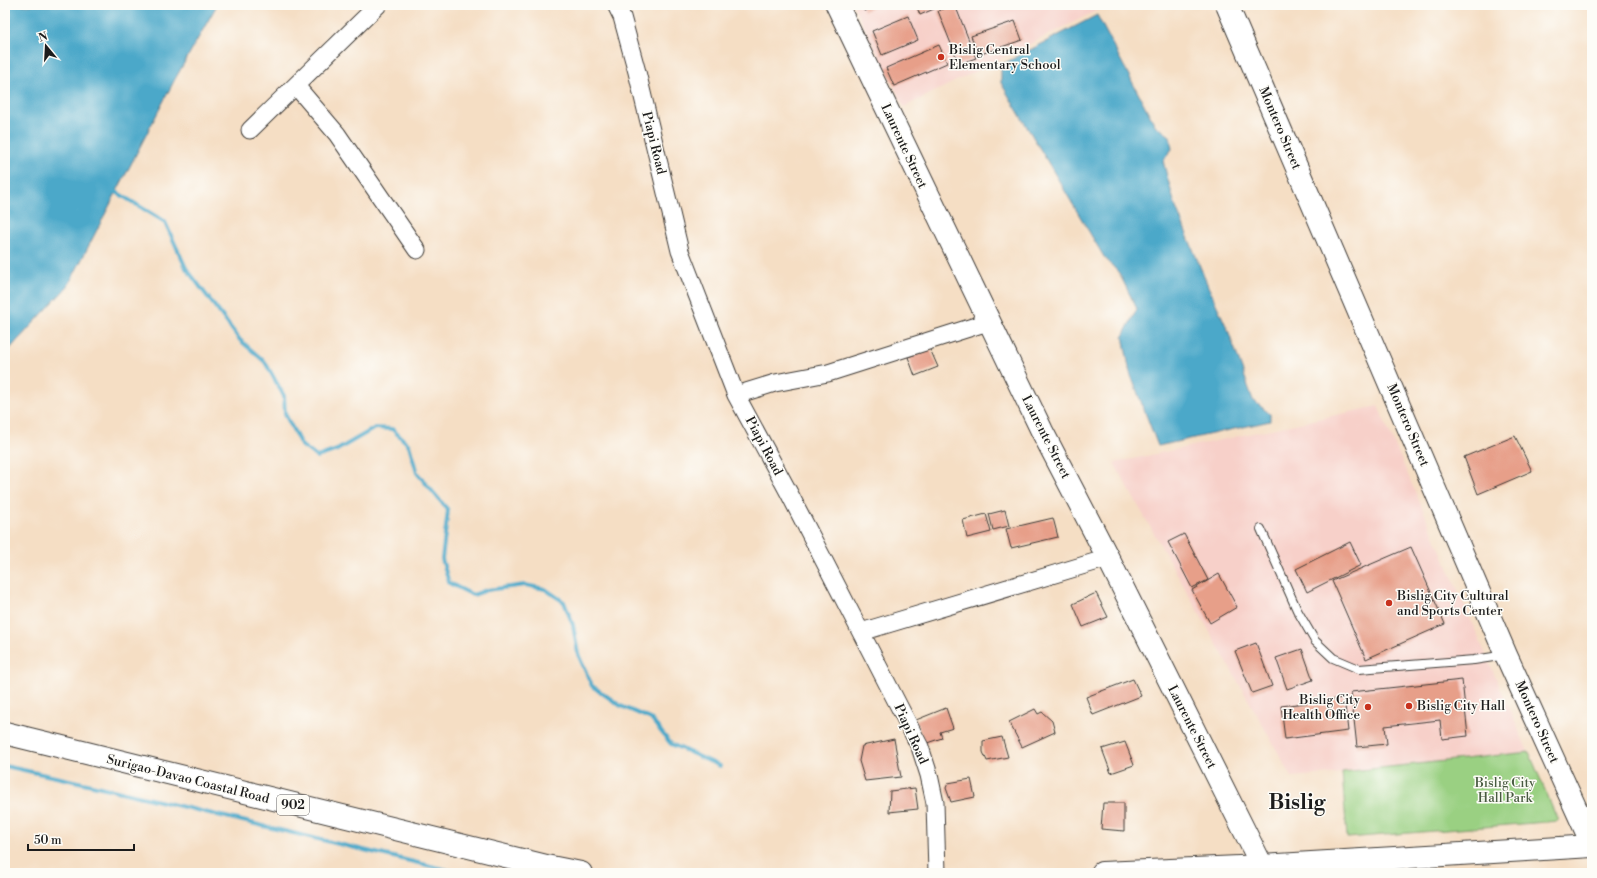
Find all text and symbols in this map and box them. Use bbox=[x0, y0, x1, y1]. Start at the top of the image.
north arrow bbox=[26, 26, 66, 66]
text: N bbox=[37, 29, 50, 45]
place label: Bislig Central Elementary School bbox=[948, 42, 1061, 73]
marker: Bislig Central Elementary School bbox=[936, 52, 946, 62]
street label: Montero Street bbox=[1255, 84, 1305, 172]
street label: Laurente Street bbox=[877, 101, 931, 191]
street label: Piapi Road bbox=[638, 110, 670, 177]
street label: Montero Street bbox=[1383, 381, 1433, 469]
street label: Laurente Street bbox=[1018, 393, 1074, 482]
street label: Piapi Road bbox=[742, 414, 786, 479]
place label: Bislig City Cultural and Sports Center bbox=[1396, 588, 1509, 619]
marker: Bislig City Cultural and Sports Center bbox=[1384, 598, 1394, 608]
street label: Montero Street bbox=[1512, 678, 1562, 766]
street label: Laurente Street bbox=[1164, 683, 1220, 772]
place label: Bislig City Health Office bbox=[1282, 692, 1361, 723]
place label: Bislig City Hall bbox=[1416, 698, 1505, 714]
street label: Piapi Road bbox=[891, 701, 932, 767]
marker: Bislig City Hall bbox=[1404, 701, 1414, 711]
marker: Bislig City Health Office bbox=[1363, 702, 1373, 712]
street label: Surigao-Davao Coastal Road bbox=[105, 751, 272, 807]
park label: Bislig City Hall Park bbox=[1474, 775, 1536, 806]
district label: Bislig bbox=[1269, 790, 1327, 816]
road number: 902 bbox=[277, 795, 309, 815]
scale bar bbox=[28, 826, 134, 852]
text: 50 m bbox=[34, 833, 62, 848]

